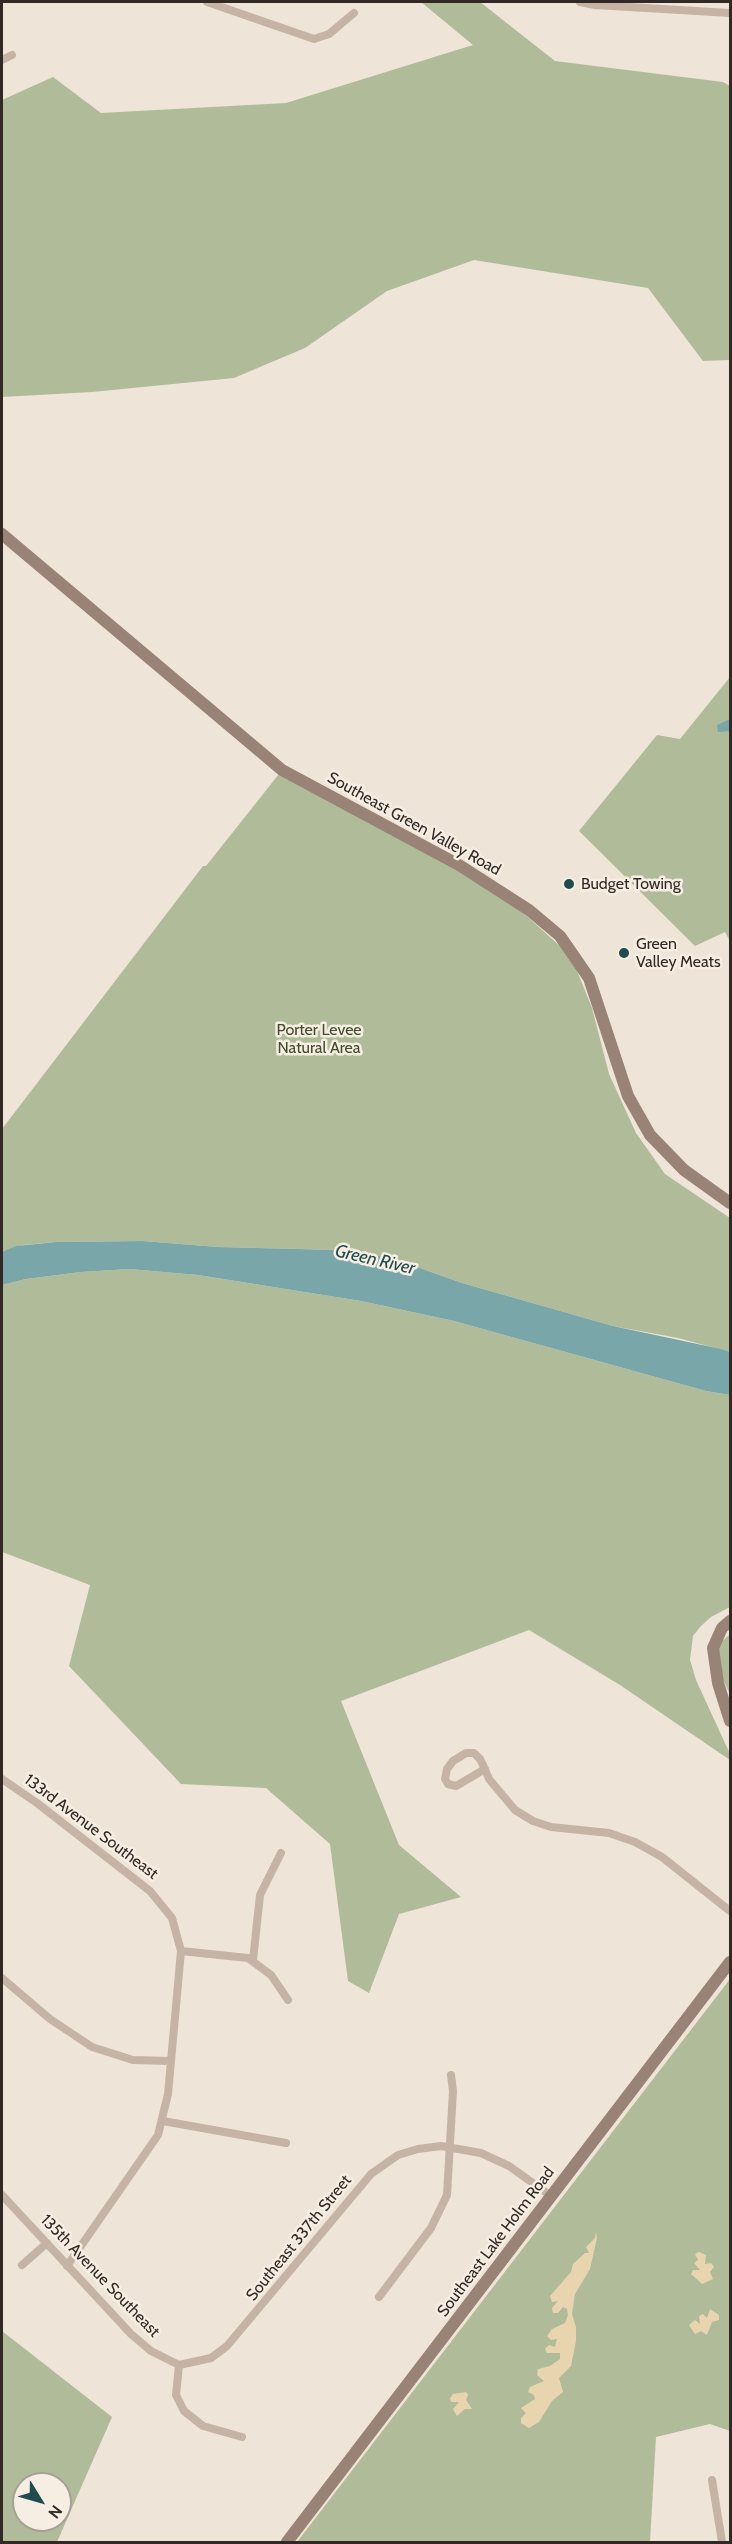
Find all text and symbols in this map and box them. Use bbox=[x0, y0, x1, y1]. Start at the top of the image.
street label: Southeast Green Valley Road bbox=[324, 768, 504, 880]
place label: Budget Towing bbox=[581, 874, 681, 894]
marker: Budget Towing bbox=[562, 877, 576, 891]
place label: Green Valley Meats bbox=[636, 934, 721, 972]
marker: Green Valley Meats bbox=[617, 946, 631, 960]
park label: Porter Levee Natural Area bbox=[276, 1020, 362, 1058]
water label: Green River bbox=[333, 1240, 417, 1280]
street label: 133rd Avenue Southeast bbox=[20, 1770, 162, 1884]
street label: Southeast Lake Holm Road bbox=[433, 2163, 559, 2321]
street label: Southeast 337th Street bbox=[242, 2171, 356, 2305]
street label: 135th Avenue Southeast bbox=[36, 2211, 164, 2341]
north arrow bbox=[12, 2472, 72, 2532]
text: N bbox=[44, 2502, 66, 2522]

